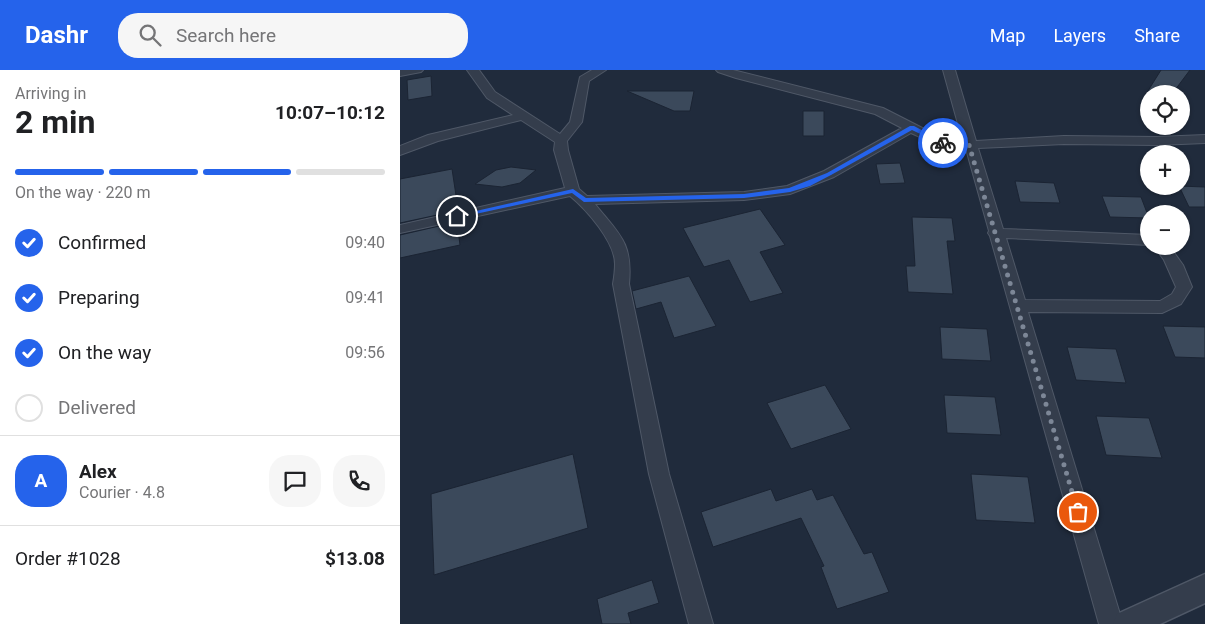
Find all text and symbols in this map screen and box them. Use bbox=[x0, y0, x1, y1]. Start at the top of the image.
search box bbox=[118, 13, 468, 58]
text: Dashr bbox=[25, 21, 88, 49]
icon: search bbox=[136, 21, 164, 49]
text: Search here bbox=[176, 24, 276, 47]
text: Map bbox=[990, 25, 1025, 46]
text: Layers bbox=[1053, 25, 1106, 46]
text: Share bbox=[1134, 25, 1180, 46]
text: Arriving in bbox=[15, 84, 86, 103]
map controls bbox=[1140, 85, 1190, 255]
button: locate bbox=[1140, 85, 1190, 135]
text: 10:07–10:12 bbox=[275, 101, 385, 124]
text: 2 min bbox=[15, 103, 95, 141]
courier bbox=[918, 118, 968, 168]
icon: bike bbox=[929, 129, 957, 157]
button: + bbox=[1140, 145, 1190, 195]
text: On the way · 220 m bbox=[15, 183, 151, 202]
pin bbox=[436, 195, 478, 237]
icon: home bbox=[443, 202, 471, 230]
button: − bbox=[1140, 205, 1190, 255]
icon: check bbox=[15, 229, 43, 257]
text: Confirmed bbox=[58, 231, 146, 254]
text: 09:40 bbox=[345, 233, 385, 252]
icon: check bbox=[15, 284, 43, 312]
text: Preparing bbox=[58, 286, 140, 309]
text: 09:41 bbox=[345, 288, 385, 307]
icon: check bbox=[15, 339, 43, 367]
text: On the way bbox=[58, 341, 151, 364]
text: 09:56 bbox=[345, 343, 385, 362]
text: Delivered bbox=[58, 396, 136, 419]
button: chat bbox=[269, 455, 321, 507]
button: phone bbox=[333, 455, 385, 507]
text: Alex bbox=[79, 460, 117, 483]
text: A bbox=[35, 469, 47, 492]
text: Courier · 4.8 bbox=[79, 483, 165, 502]
pin bbox=[1057, 491, 1099, 533]
icon: bag bbox=[1064, 498, 1092, 526]
text: Order #1028 bbox=[15, 547, 121, 570]
text: $13.08 bbox=[325, 547, 385, 570]

